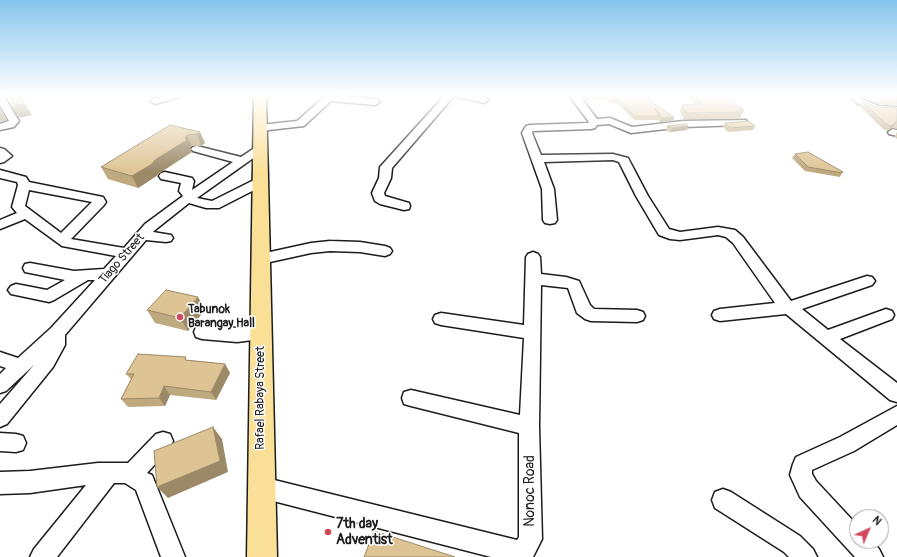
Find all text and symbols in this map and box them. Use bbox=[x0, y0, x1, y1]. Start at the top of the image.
street label: Tiago Street bbox=[96, 231, 148, 287]
place label: Tabunok Barangay Hall bbox=[188, 303, 255, 331]
marker: Tabunok Barangay Hall bbox=[175, 312, 185, 322]
street label: Rafael Rabaya Street bbox=[254, 346, 268, 450]
street label: Nonoc Road bbox=[522, 455, 538, 527]
north arrow bbox=[849, 509, 889, 549]
text: N bbox=[870, 513, 884, 528]
place label: 7th day Adventist bbox=[336, 516, 393, 548]
marker: 7th day Adventist bbox=[323, 527, 333, 537]

